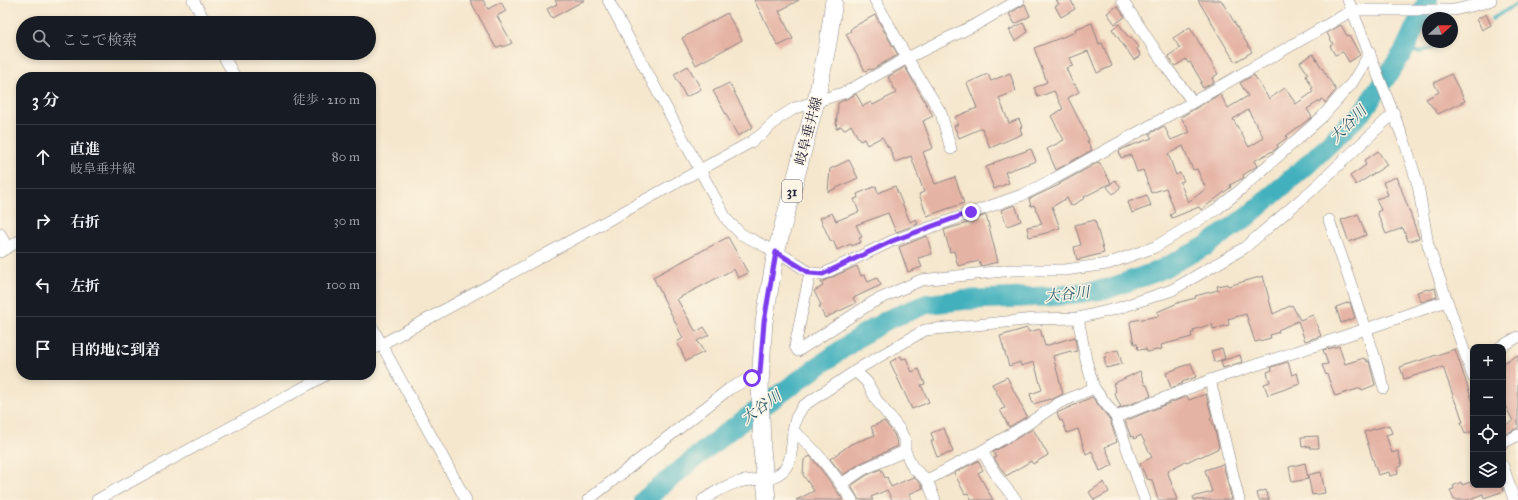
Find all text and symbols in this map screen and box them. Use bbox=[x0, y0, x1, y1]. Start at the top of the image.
north arrow bbox=[1422, 12, 1458, 48]
search box bbox=[16, 16, 376, 60]
icon: search bbox=[30, 27, 52, 49]
text: ここで検索 bbox=[62, 31, 137, 49]
text: 3 分 bbox=[32, 90, 59, 111]
text: 徒歩 · 210 m bbox=[293, 92, 360, 108]
street label: 岐阜垂井線 bbox=[791, 95, 826, 167]
water label: 大谷川 bbox=[1326, 100, 1372, 146]
text: 直進 bbox=[70, 140, 100, 158]
icon: ahead bbox=[32, 146, 54, 168]
text: 80 m bbox=[332, 149, 360, 165]
text: 岐阜垂井線 bbox=[70, 161, 135, 177]
road number: 31 bbox=[782, 180, 802, 202]
route end bbox=[962, 203, 980, 221]
icon: right bbox=[32, 210, 54, 232]
text: 右折 bbox=[70, 213, 100, 231]
text: 30 m bbox=[334, 213, 360, 229]
icon: left bbox=[32, 274, 54, 296]
text: 左折 bbox=[70, 277, 100, 295]
text: 100 m bbox=[326, 277, 360, 293]
water label: 大谷川 bbox=[1044, 282, 1092, 305]
icon: arrive bbox=[32, 338, 54, 360]
text: 目的地に到着 bbox=[70, 341, 160, 359]
map controls bbox=[1470, 344, 1506, 488]
button: + bbox=[1470, 344, 1506, 380]
route start bbox=[743, 369, 761, 387]
button: − bbox=[1470, 380, 1506, 416]
water label: 大谷川 bbox=[738, 385, 786, 428]
button: locate bbox=[1470, 416, 1506, 452]
button: layers bbox=[1470, 452, 1506, 488]

